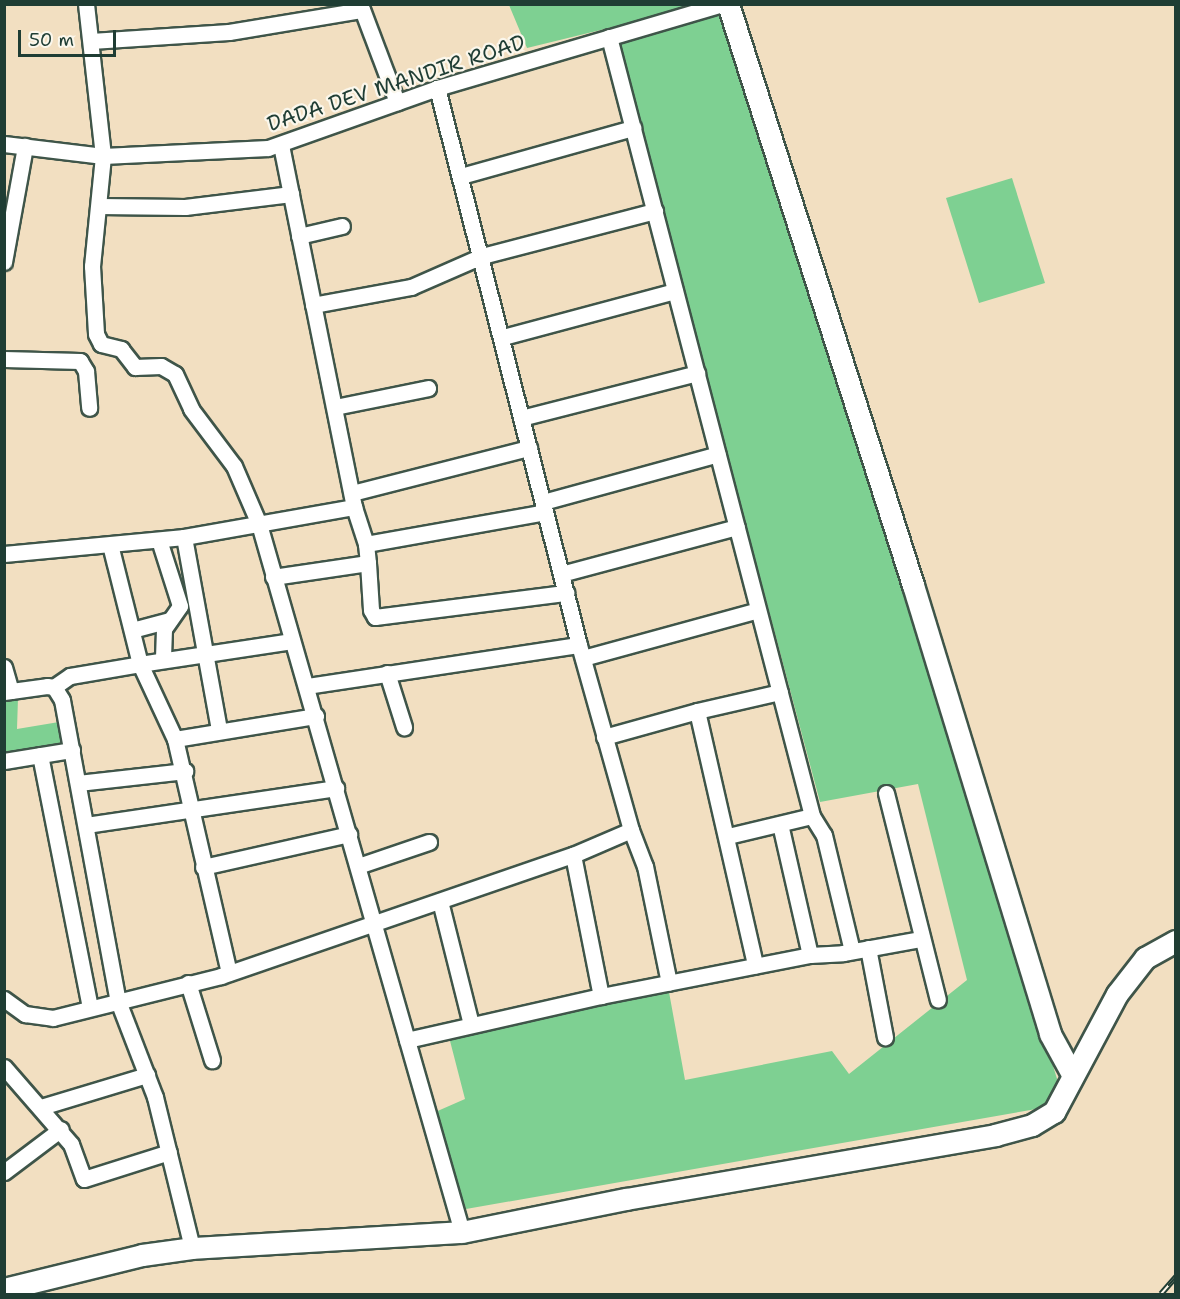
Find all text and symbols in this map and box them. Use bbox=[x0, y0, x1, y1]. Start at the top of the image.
scale bar bbox=[21, 18, 118, 56]
text: 50 m bbox=[29, 28, 74, 52]
street label: DADA DEV MANDIR ROAD bbox=[264, 29, 528, 137]

